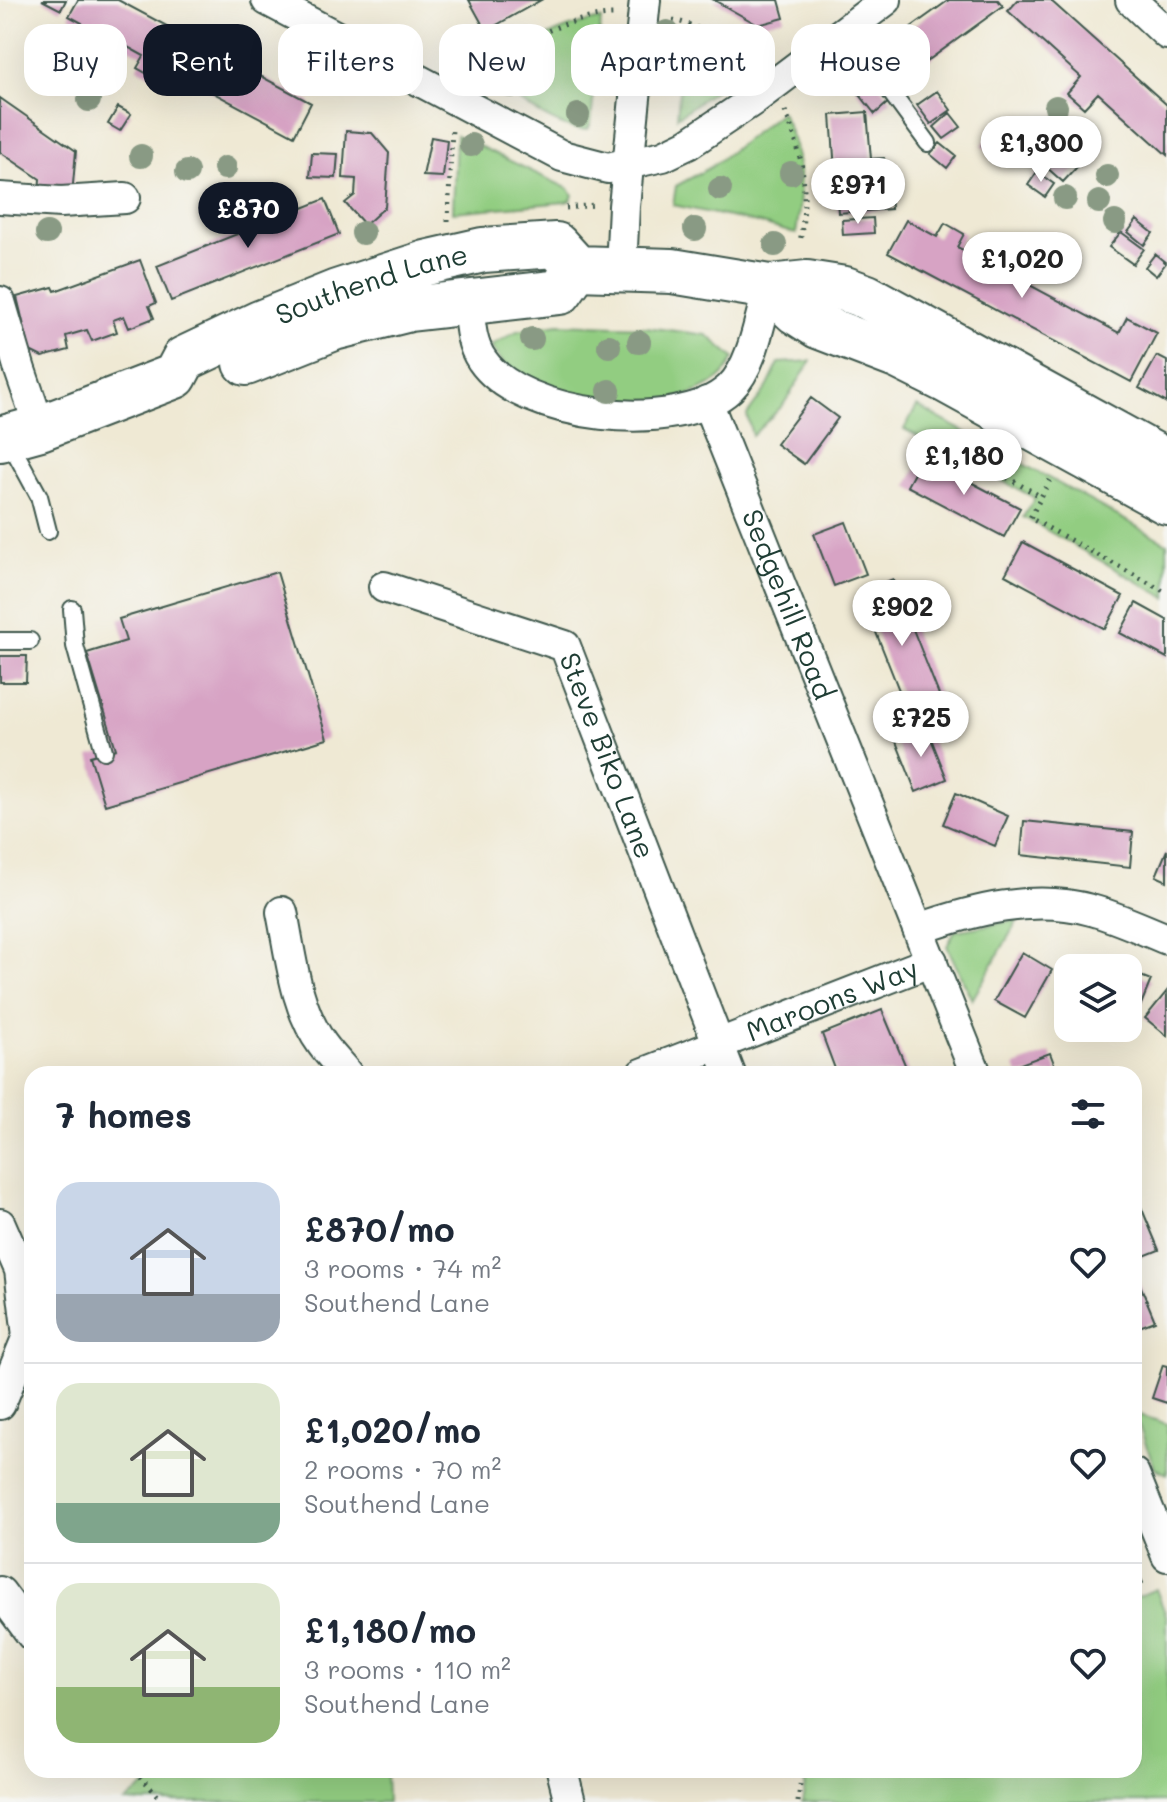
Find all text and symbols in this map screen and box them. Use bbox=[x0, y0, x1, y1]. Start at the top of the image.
chip: Buy bbox=[24, 24, 127, 96]
chip: Rent bbox=[143, 24, 262, 96]
chip: Filters bbox=[278, 24, 423, 96]
chip: New bbox=[439, 24, 555, 96]
chip: Apartment bbox=[571, 24, 775, 96]
chip: House bbox=[791, 24, 930, 96]
pin: £1,300 bbox=[976, 116, 1106, 184]
text: £1,300 bbox=[999, 125, 1083, 159]
pin: £971 bbox=[811, 158, 905, 226]
text: £971 bbox=[829, 167, 887, 201]
pin: £870 bbox=[201, 182, 295, 250]
text: £870 bbox=[216, 191, 280, 225]
pin: £1,020 bbox=[957, 232, 1087, 300]
street label: Southend Lane bbox=[270, 235, 471, 332]
text: £1,020 bbox=[980, 241, 1064, 275]
pin: £1,180 bbox=[899, 429, 1029, 497]
text: £1,180 bbox=[924, 438, 1004, 472]
street label: Sedgehill Road bbox=[735, 504, 843, 704]
pin: £902 bbox=[855, 580, 949, 648]
text: £902 bbox=[870, 589, 934, 623]
street label: Steve Biko Lane bbox=[552, 647, 664, 864]
pin: £725 bbox=[874, 691, 968, 759]
text: £725 bbox=[891, 700, 951, 734]
street label: Maroons Way bbox=[740, 949, 923, 1049]
map controls bbox=[1054, 954, 1142, 1042]
button: layers bbox=[1054, 954, 1142, 1042]
text: 7 homes bbox=[56, 1092, 192, 1137]
icon: filters bbox=[1066, 1092, 1110, 1136]
text: £870/mo bbox=[304, 1206, 455, 1251]
icon: home bbox=[120, 1214, 216, 1310]
icon: heart bbox=[1066, 1240, 1110, 1284]
text: 3 rooms · 74 m² bbox=[304, 1251, 501, 1285]
text: Southend Lane bbox=[304, 1285, 490, 1319]
text: £1,020/mo bbox=[304, 1407, 481, 1452]
icon: home bbox=[120, 1415, 216, 1511]
icon: heart bbox=[1066, 1441, 1110, 1485]
text: 2 rooms · 70 m² bbox=[304, 1452, 501, 1486]
text: Southend Lane bbox=[304, 1486, 490, 1520]
text: £1,180/mo bbox=[304, 1607, 476, 1652]
icon: home bbox=[120, 1615, 216, 1711]
icon: heart bbox=[1066, 1641, 1110, 1685]
text: 3 rooms · 110 m² bbox=[304, 1652, 511, 1686]
text: Southend Lane bbox=[304, 1686, 490, 1720]

